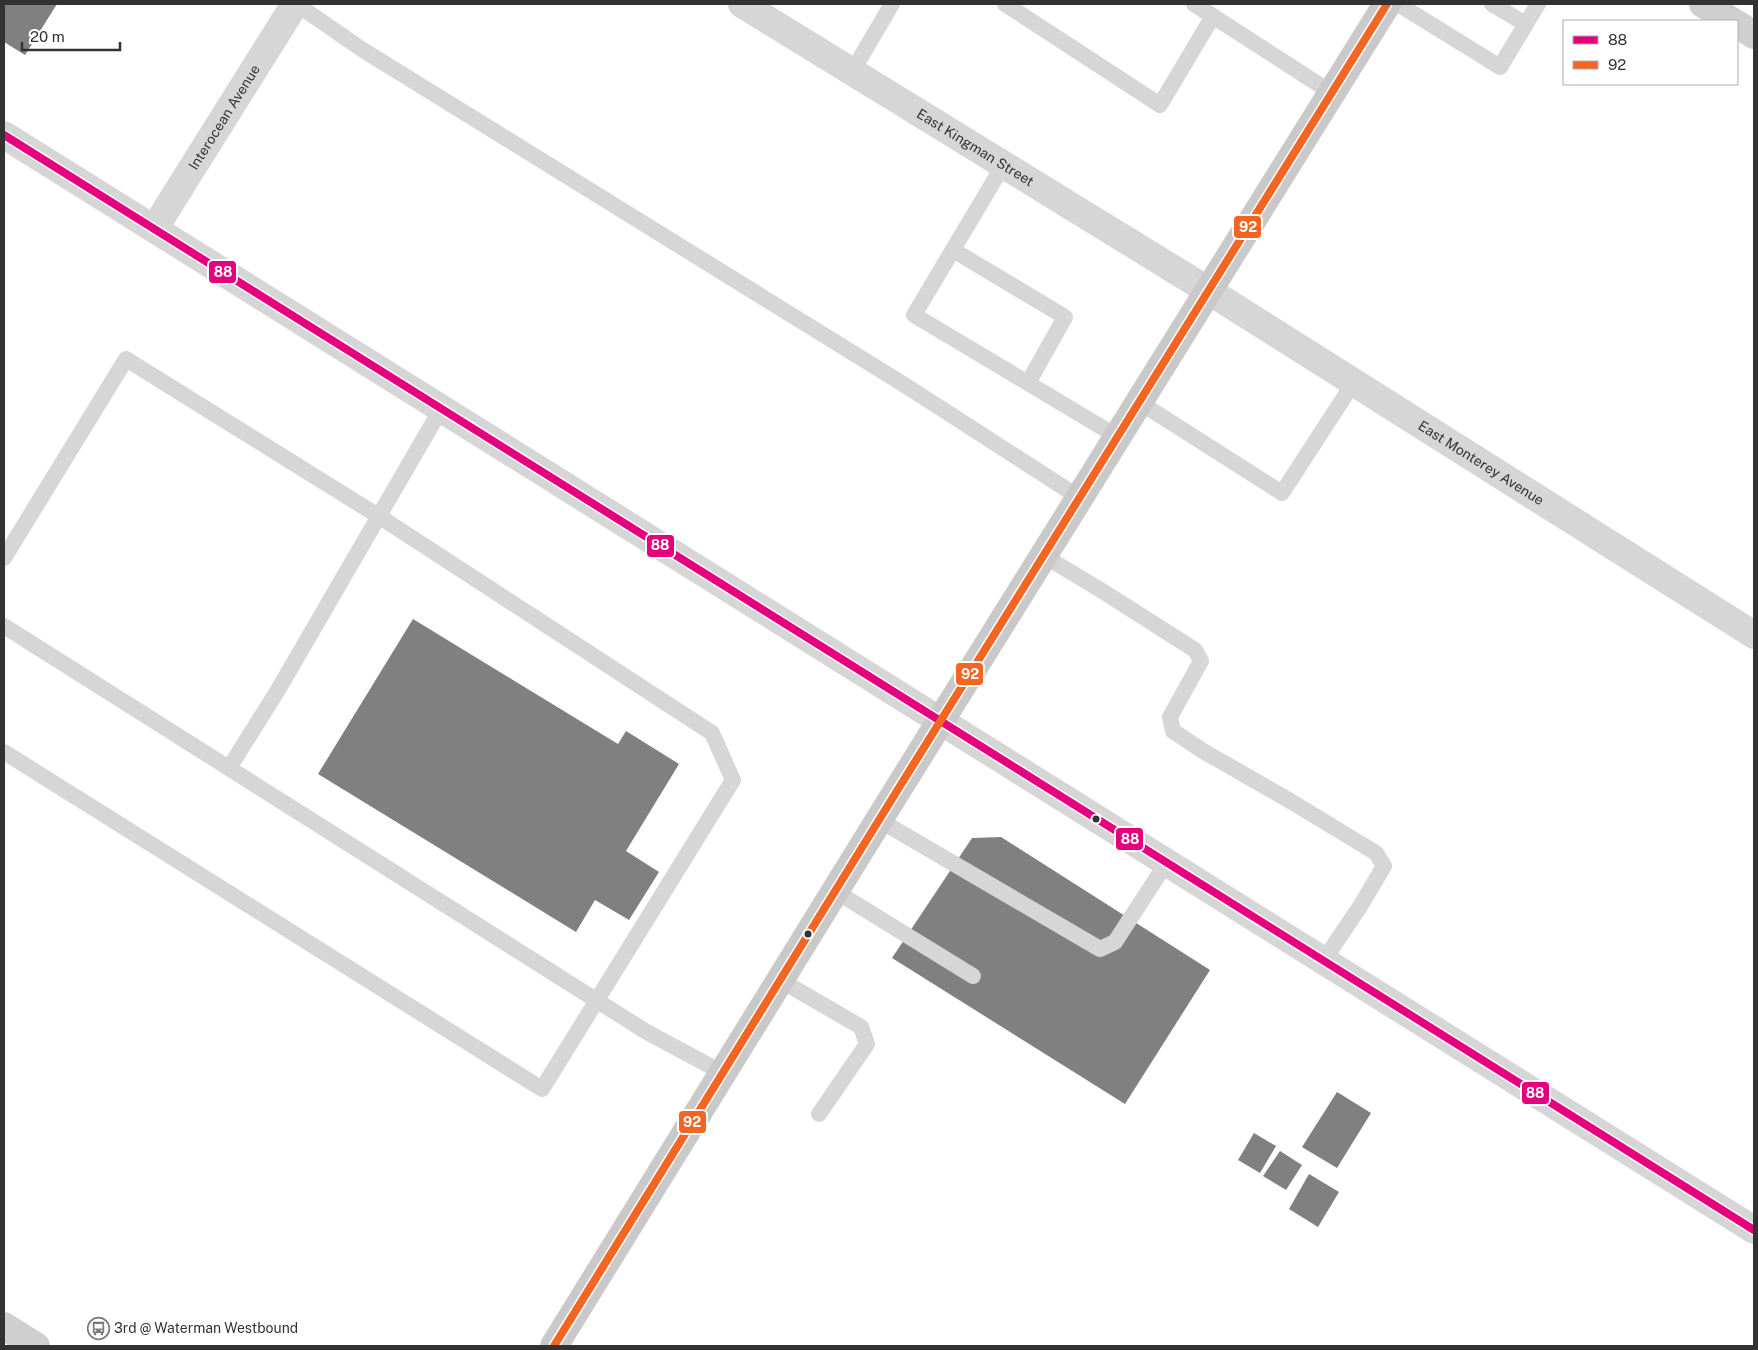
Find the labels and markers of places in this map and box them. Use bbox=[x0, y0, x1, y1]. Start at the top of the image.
unlabelled marker bbox=[1091, 814, 1101, 824]
unlabelled marker bbox=[803, 929, 813, 939]
bus stop icon: 3rd @ Waterman Westbound bbox=[86, 1316, 110, 1340]
place label: 3rd @ Waterman Westbound bbox=[114, 1320, 298, 1336]

